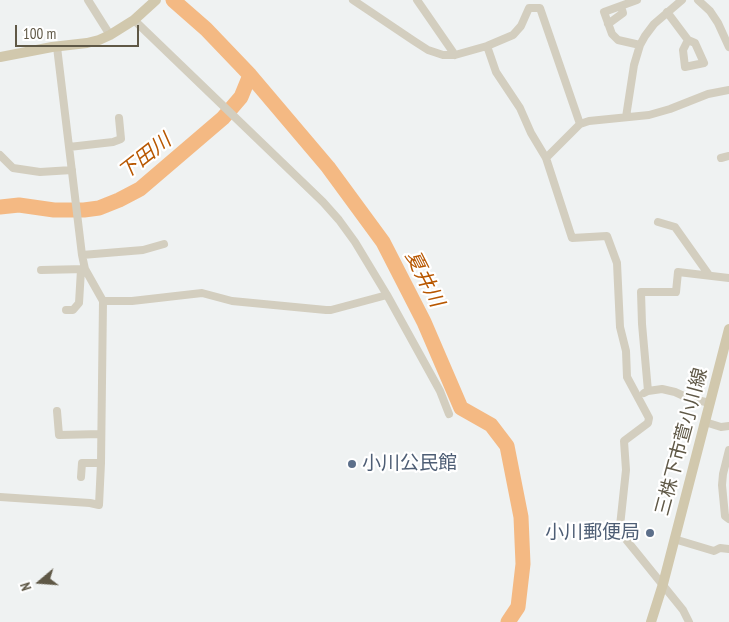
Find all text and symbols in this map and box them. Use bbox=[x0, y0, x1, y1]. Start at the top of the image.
scale bar bbox=[18, 15, 141, 47]
text: 100 m bbox=[23, 24, 56, 43]
water label: 下田川 bbox=[114, 129, 176, 185]
water label: 夏井川 bbox=[400, 247, 448, 311]
street label: 三株下市萱小川線 bbox=[651, 366, 713, 518]
place label: 小川公民館 bbox=[362, 453, 457, 475]
marker: 小川公民館 bbox=[346, 458, 358, 470]
place label: 小川郵便局 bbox=[545, 522, 640, 544]
marker: 小川郵便局 bbox=[644, 527, 656, 539]
north arrow bbox=[15, 557, 65, 607]
text: N bbox=[16, 580, 35, 593]

